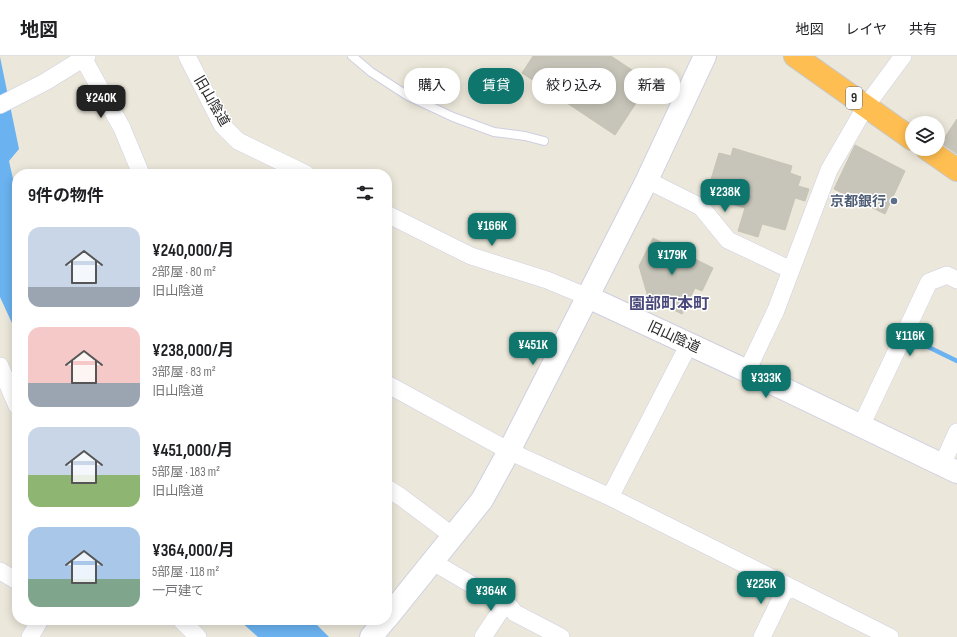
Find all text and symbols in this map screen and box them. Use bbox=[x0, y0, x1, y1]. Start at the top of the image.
text: 地図 bbox=[20, 19, 58, 42]
text: 地図 bbox=[795, 21, 823, 38]
text: レイヤ bbox=[845, 21, 887, 38]
text: 共有 bbox=[909, 21, 937, 38]
chip: 購入 bbox=[404, 68, 460, 104]
chip: 賃貸 bbox=[468, 68, 524, 104]
chip: 絞り込み bbox=[532, 68, 616, 104]
chip: 新着 bbox=[624, 68, 680, 104]
street label: 旧山陰道 bbox=[191, 73, 233, 129]
pin: ¥240K bbox=[73, 85, 129, 119]
road number: 9 bbox=[846, 87, 862, 109]
text: ¥240K bbox=[86, 90, 116, 106]
map controls bbox=[905, 116, 945, 156]
button: layers bbox=[905, 116, 945, 156]
pin: ¥238K bbox=[697, 179, 753, 213]
icon: filters bbox=[354, 182, 376, 204]
text: ¥238K bbox=[710, 184, 740, 200]
text: 9件の物件 bbox=[28, 186, 104, 206]
place label: 京都銀行 bbox=[830, 193, 886, 210]
marker: 京都銀行 bbox=[889, 196, 899, 206]
pin: ¥166K bbox=[464, 213, 520, 247]
text: ¥166K bbox=[477, 218, 507, 234]
text: ¥240,000/月 bbox=[152, 241, 234, 261]
pin: ¥179K bbox=[644, 242, 700, 276]
icon: home bbox=[60, 243, 108, 291]
text: ¥179K bbox=[657, 247, 687, 263]
text: 2部屋 · 80 m² bbox=[152, 264, 216, 280]
text: 旧山陰道 bbox=[152, 283, 204, 299]
district label: 園部町本町 bbox=[629, 295, 709, 314]
street label: 旧山陰道 bbox=[645, 317, 703, 357]
pin: ¥116K bbox=[882, 323, 938, 357]
text: ¥116K bbox=[895, 328, 925, 344]
pin: ¥451K bbox=[505, 332, 561, 366]
text: ¥451K bbox=[518, 337, 548, 353]
text: ¥238,000/月 bbox=[152, 341, 234, 361]
icon: home bbox=[60, 343, 108, 391]
text: 3部屋 · 83 m² bbox=[152, 364, 216, 380]
pin: ¥333K bbox=[738, 365, 794, 399]
text: ¥333K bbox=[751, 370, 781, 386]
text: 旧山陰道 bbox=[152, 383, 204, 399]
text: ¥451,000/月 bbox=[152, 441, 234, 461]
icon: home bbox=[60, 443, 108, 491]
text: 5部屋 · 183 m² bbox=[152, 464, 220, 480]
text: 旧山陰道 bbox=[152, 483, 204, 499]
text: ¥364,000/月 bbox=[152, 541, 235, 561]
icon: home bbox=[60, 543, 108, 591]
text: 5部屋 · 118 m² bbox=[152, 564, 219, 580]
pin: ¥225K bbox=[733, 571, 789, 605]
text: ¥225K bbox=[746, 576, 776, 592]
pin: ¥364K bbox=[463, 578, 519, 612]
text: 一戸建て bbox=[152, 583, 204, 599]
text: ¥364K bbox=[475, 583, 507, 599]

